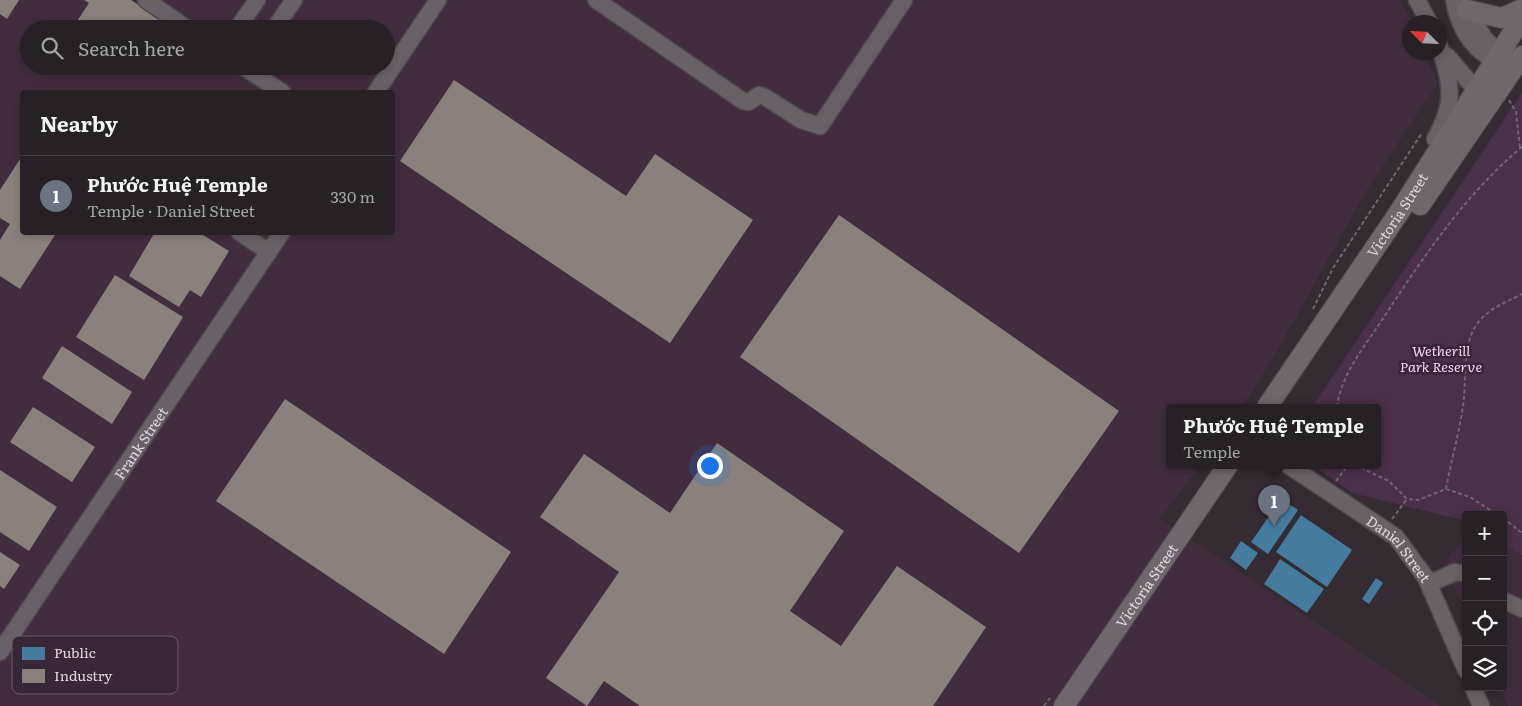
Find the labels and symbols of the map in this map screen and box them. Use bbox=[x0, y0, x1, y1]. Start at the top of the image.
north arrow bbox=[1402, 15, 1447, 60]
street label: Victoria Street bbox=[1362, 168, 1432, 261]
park label: Wetherill Park Reserve bbox=[1400, 340, 1483, 376]
street label: Frank Street bbox=[109, 402, 172, 483]
your location bbox=[697, 453, 723, 479]
pin: 1 bbox=[1258, 485, 1290, 526]
street label: Daniel Street bbox=[1363, 510, 1436, 586]
street label: Victoria Street bbox=[1111, 539, 1182, 631]
legend bbox=[12, 636, 178, 694]
text: Public bbox=[54, 642, 96, 662]
text: Industry bbox=[54, 665, 113, 685]

